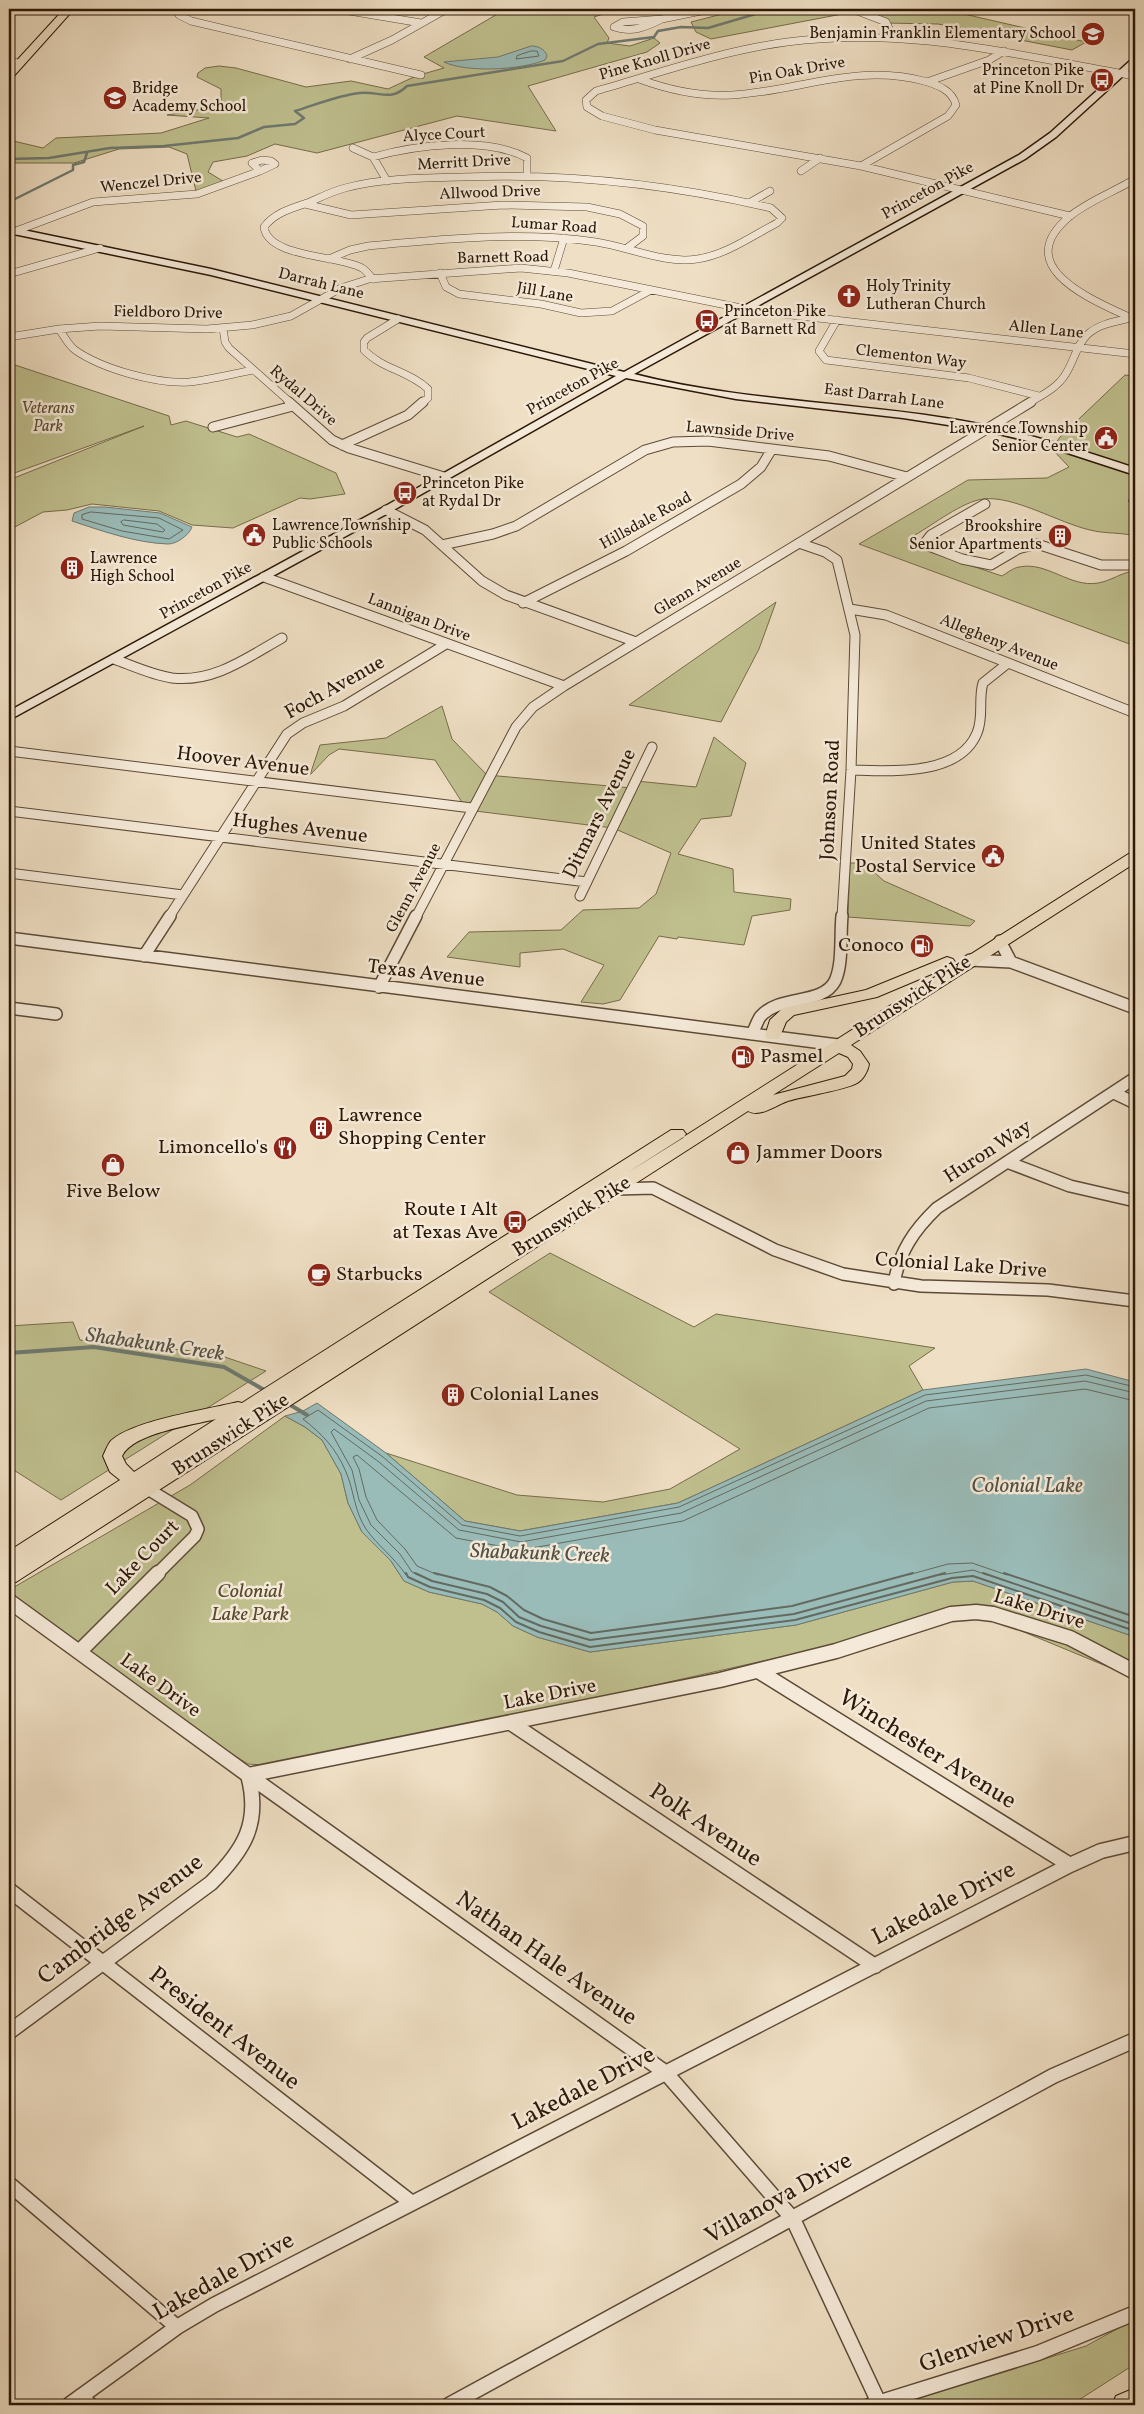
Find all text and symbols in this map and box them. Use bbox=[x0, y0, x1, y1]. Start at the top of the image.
school or university icon: Benjamin Franklin Elementary School bbox=[1080, 21, 1106, 47]
place label: Benjamin Franklin Elementary School bbox=[809, 23, 1076, 45]
street label: Pine Knoll Drive bbox=[597, 34, 713, 86]
street label: Pin Oak Drive bbox=[747, 52, 847, 90]
place label: Princeton Pike at Pine Knoll Dr bbox=[973, 60, 1084, 100]
bus stop icon: Princeton Pike at Pine Knoll Dr bbox=[1089, 67, 1115, 93]
place label: Bridge Academy School bbox=[132, 78, 247, 118]
school or university icon: Bridge Academy School bbox=[102, 85, 128, 111]
street label: Alyce Court bbox=[402, 122, 486, 148]
street label: Merritt Drive bbox=[417, 150, 511, 176]
street label: Princeton Pike bbox=[878, 157, 978, 225]
street label: Wenczel Drive bbox=[99, 167, 203, 199]
street label: Allwood Drive bbox=[439, 180, 541, 206]
street label: Lumar Road bbox=[510, 212, 598, 240]
street label: Barnett Road bbox=[457, 246, 549, 270]
street label: Darrah Lane bbox=[276, 263, 366, 305]
place label: Holy Trinity Lutheran Church bbox=[866, 276, 986, 316]
street label: Jill Lane bbox=[515, 277, 575, 309]
church icon: Holy Trinity Lutheran Church bbox=[836, 283, 862, 309]
street label: Fieldboro Drive bbox=[113, 301, 223, 325]
place label: Princeton Pike at Barnett Rd bbox=[724, 301, 826, 341]
bus stop icon: Princeton Pike at Barnett Rd bbox=[694, 308, 720, 334]
street label: Allen Lane bbox=[1007, 315, 1085, 345]
street label: Clementon Way bbox=[854, 339, 968, 375]
street label: Princeton Pike bbox=[523, 353, 623, 421]
street label: Rydal Drive bbox=[265, 361, 341, 431]
street label: East Darrah Lane bbox=[823, 379, 945, 415]
park label: Veterans Park bbox=[21, 398, 75, 438]
street label: Lawnside Drive bbox=[685, 416, 795, 448]
place label: Lawrence Township Senior Center bbox=[949, 418, 1088, 458]
public building icon: Lawrence Township Senior Center bbox=[1093, 425, 1119, 451]
place label: Princeton Pike at Rydal Dr bbox=[422, 473, 524, 513]
bus stop icon: Princeton Pike at Rydal Dr bbox=[392, 480, 418, 506]
street label: Hillsdale Road bbox=[596, 487, 696, 555]
place label: Lawrence Township Public Schools bbox=[272, 515, 411, 555]
place label: Brookshire Senior Apartments bbox=[909, 516, 1042, 556]
public building icon: Lawrence Township Public Schools bbox=[241, 522, 267, 548]
building icon: Brookshire Senior Apartments bbox=[1047, 523, 1073, 549]
place label: Lawrence High School bbox=[90, 548, 175, 588]
street label: Glenn Avenue bbox=[650, 552, 746, 622]
building icon: Lawrence High School bbox=[59, 555, 85, 581]
street label: Princeton Pike bbox=[156, 557, 256, 625]
street label: Lannigan Drive bbox=[364, 588, 474, 648]
street label: Allegheny Avenue bbox=[936, 609, 1062, 677]
street label: Foch Avenue bbox=[280, 649, 390, 727]
street label: Johnson Road bbox=[814, 739, 848, 861]
street label: Hoover Avenue bbox=[175, 740, 311, 784]
street label: Ditmars Avenue bbox=[556, 744, 644, 884]
street label: Hughes Avenue bbox=[231, 807, 369, 851]
place label: United States Postal Service bbox=[855, 830, 976, 881]
street label: Glenn Avenue bbox=[381, 839, 447, 937]
public building icon: United States Postal Service bbox=[980, 843, 1006, 869]
place label: Conoco bbox=[838, 932, 904, 960]
fuel station icon: Conoco bbox=[909, 933, 935, 959]
street label: Brunswick Pike bbox=[849, 949, 977, 1045]
street label: Texas Avenue bbox=[366, 953, 486, 995]
place label: Pasmel bbox=[760, 1043, 823, 1071]
fuel station icon: Pasmel bbox=[730, 1044, 756, 1070]
place label: Lawrence Shopping Center bbox=[338, 1102, 486, 1153]
street label: Huron Way bbox=[939, 1113, 1038, 1191]
building icon: Lawrence Shopping Center bbox=[308, 1115, 334, 1141]
place label: Limoncello's bbox=[158, 1134, 268, 1162]
restaurant icon: Limoncello's bbox=[272, 1135, 298, 1161]
place label: Jammer Doors bbox=[756, 1139, 883, 1167]
shop icon: Jammer Doors bbox=[725, 1140, 751, 1166]
shop icon: Five Below bbox=[100, 1152, 126, 1178]
street label: Brunswick Pike bbox=[507, 1169, 637, 1265]
place label: Five Below bbox=[66, 1178, 161, 1206]
place label: Route 1 Alt at Texas Ave bbox=[392, 1196, 498, 1247]
bus stop icon: Route 1 Alt at Texas Ave bbox=[502, 1209, 528, 1235]
street label: Colonial Lake Drive bbox=[874, 1246, 1048, 1286]
place label: Starbucks bbox=[336, 1261, 423, 1289]
cafe icon: Starbucks bbox=[306, 1262, 332, 1288]
water label: Shabakunk Creek bbox=[84, 1321, 226, 1369]
place label: Colonial Lanes bbox=[470, 1381, 599, 1409]
building icon: Colonial Lanes bbox=[440, 1382, 466, 1408]
street label: Brunswick Pike bbox=[167, 1387, 295, 1483]
water label: Colonial Lake bbox=[971, 1472, 1083, 1501]
street label: Lake Court bbox=[100, 1514, 186, 1602]
water label: Shabakunk Creek bbox=[470, 1537, 611, 1571]
park label: Colonial Lake Park bbox=[211, 1578, 289, 1629]
street label: Lake Drive bbox=[990, 1583, 1088, 1637]
street label: Lake Drive bbox=[114, 1647, 206, 1725]
street label: Lake Drive bbox=[501, 1672, 599, 1718]
street label: Winchester Avenue bbox=[832, 1682, 1022, 1818]
street label: Polk Avenue bbox=[642, 1776, 768, 1876]
street label: Cambridge Avenue bbox=[31, 1846, 211, 1994]
street label: Lakedale Drive bbox=[866, 1853, 1022, 1955]
street label: Nathan Hale Avenue bbox=[448, 1883, 644, 2035]
street label: President Avenue bbox=[141, 1959, 307, 2099]
street label: Lakedale Drive bbox=[506, 2038, 662, 2140]
street label: Villanova Drive bbox=[699, 2144, 859, 2254]
street label: Lakedale Drive bbox=[147, 2224, 301, 2330]
street label: Glenview Drive bbox=[915, 2298, 1079, 2382]

